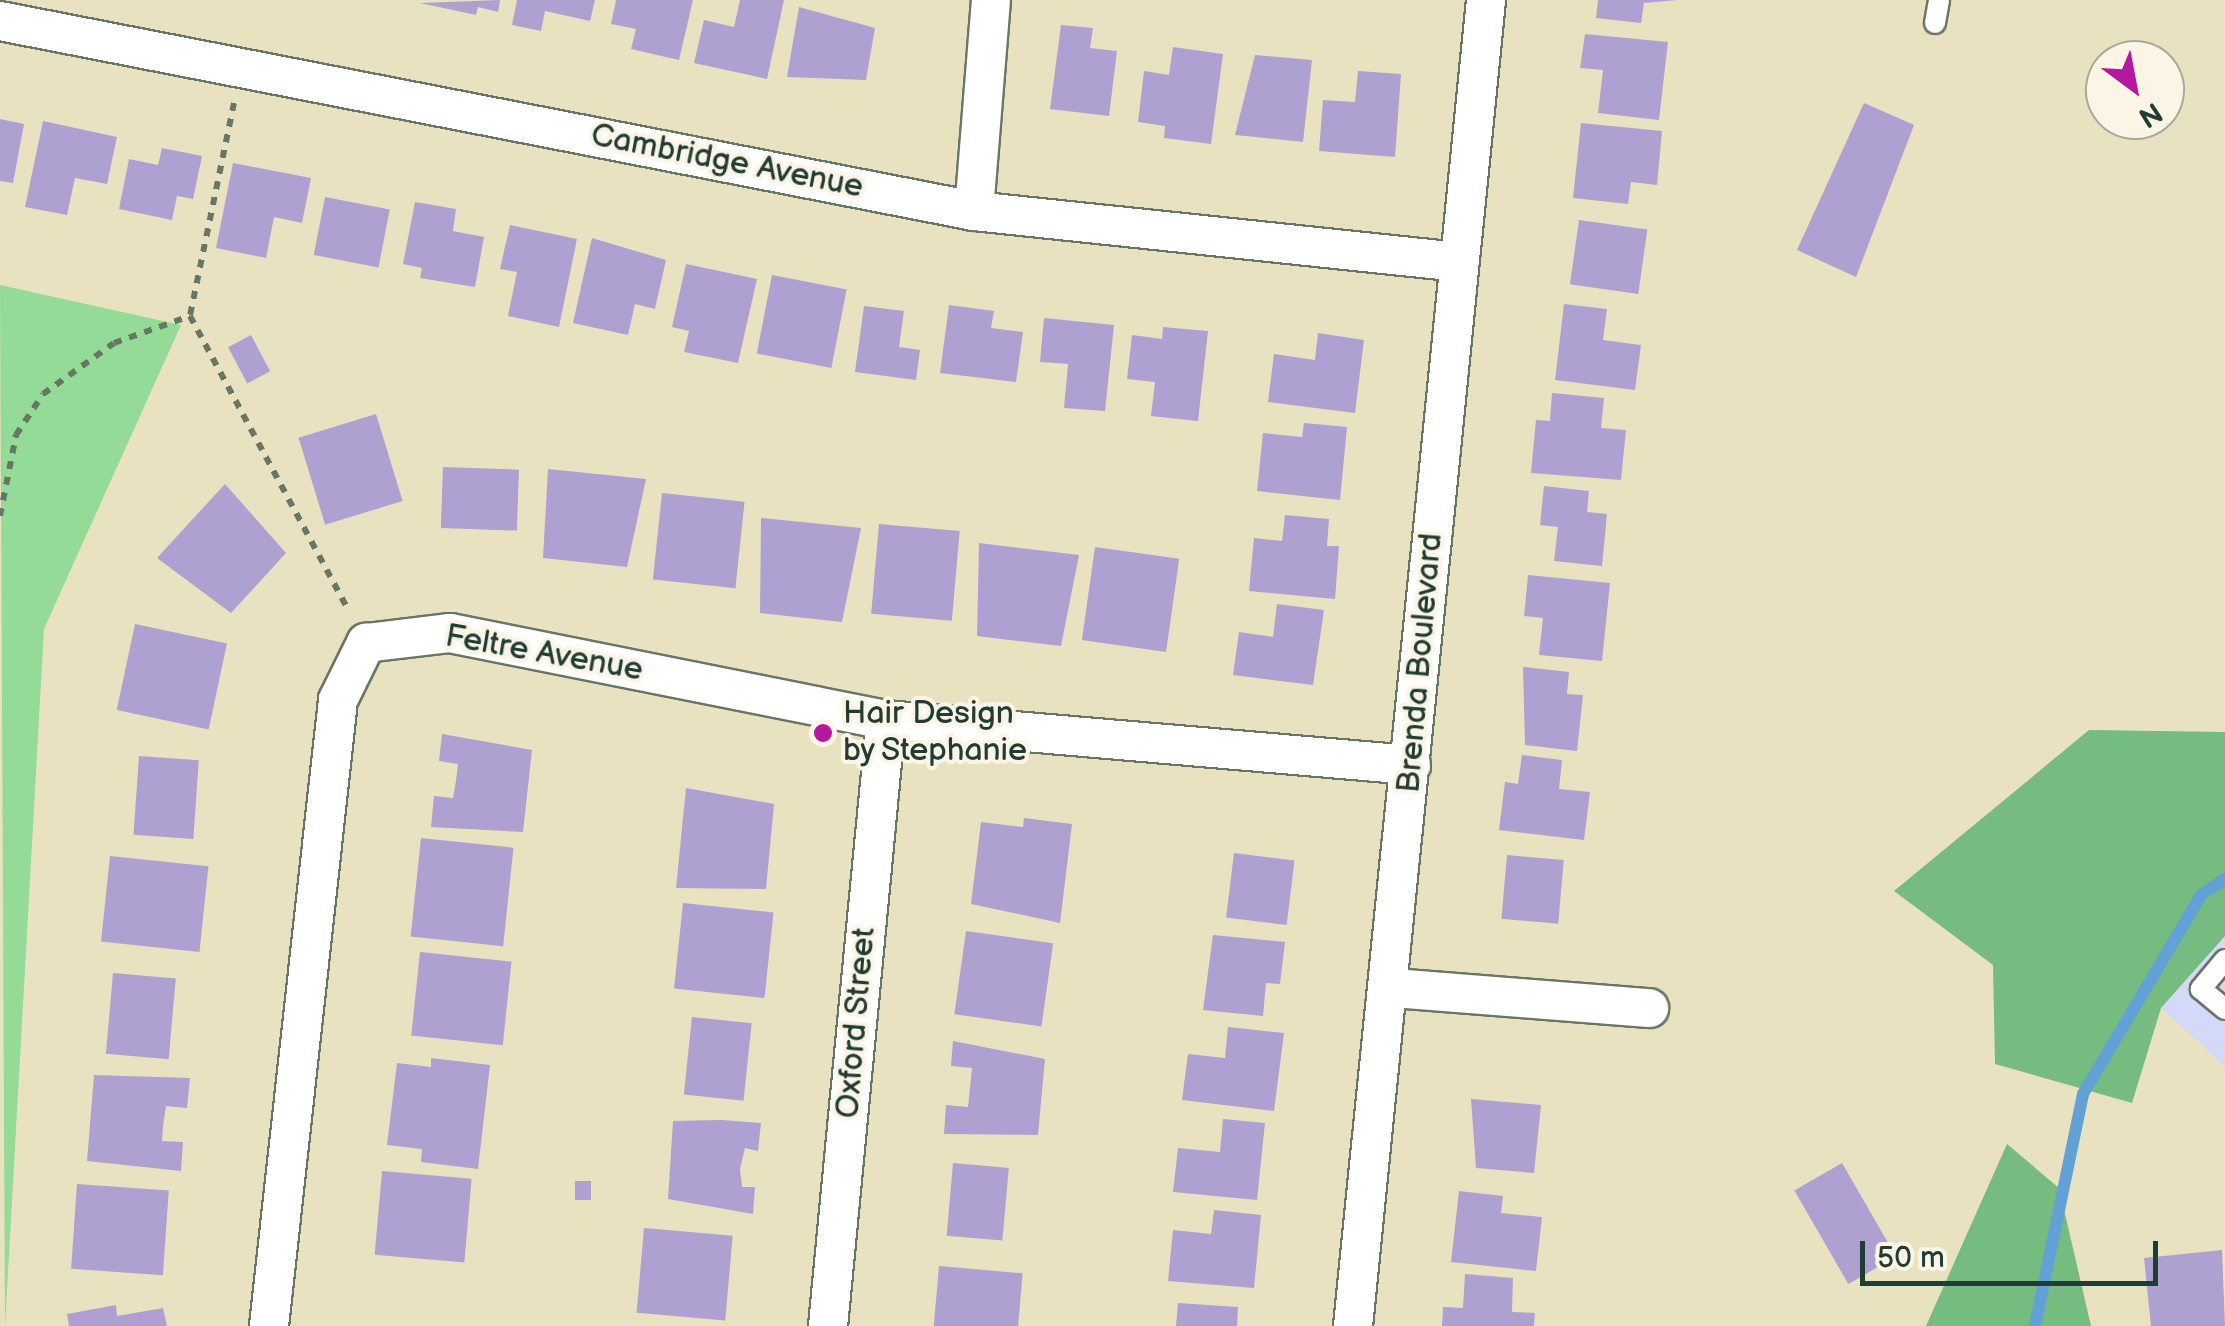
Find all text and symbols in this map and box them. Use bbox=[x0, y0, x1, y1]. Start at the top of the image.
north arrow bbox=[2085, 40, 2185, 140]
text: N bbox=[2132, 95, 2168, 134]
street label: Cambridge Avenue bbox=[588, 117, 866, 207]
street label: Brenda Boulevard bbox=[1391, 532, 1451, 794]
street label: Feltre Avenue bbox=[442, 618, 646, 690]
place label: Hair Design by Stephanie bbox=[843, 696, 1030, 771]
marker: Hair Design by Stephanie bbox=[812, 722, 834, 744]
street label: Oxford Street bbox=[830, 926, 884, 1120]
scale bar bbox=[1865, 1221, 2162, 1283]
text: 50 m bbox=[1877, 1240, 1945, 1276]

